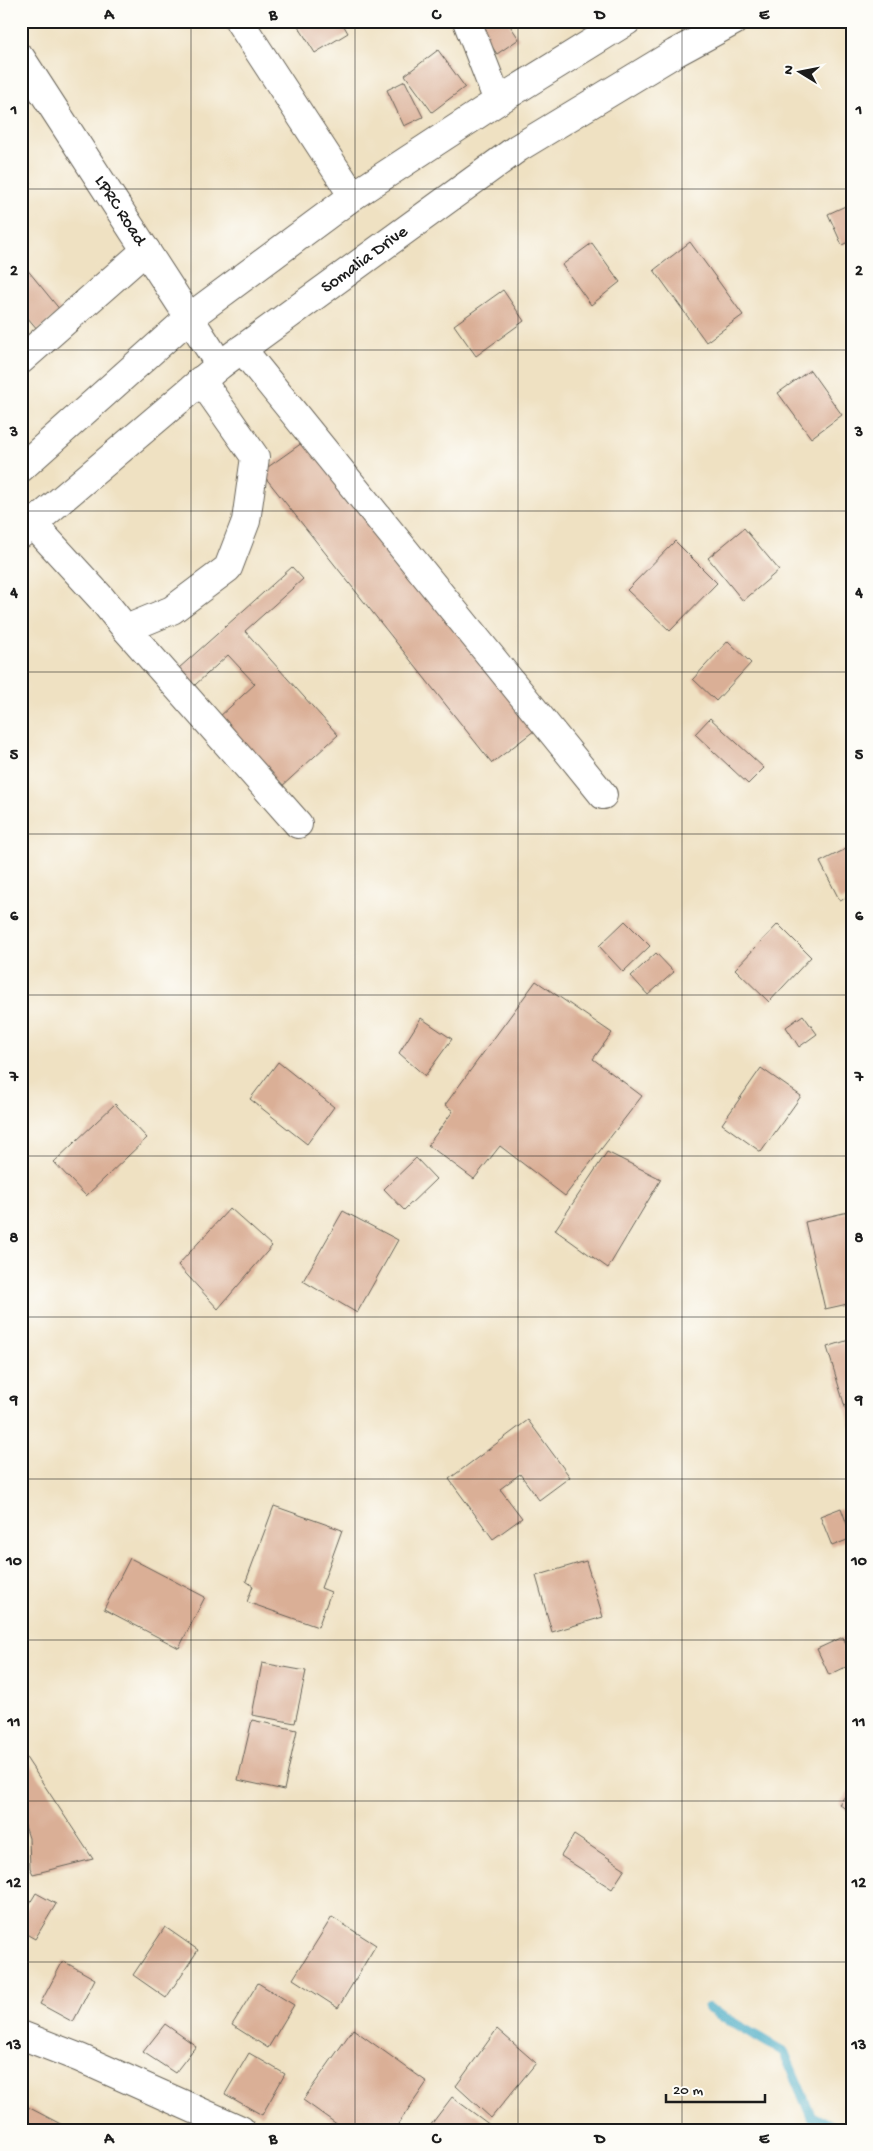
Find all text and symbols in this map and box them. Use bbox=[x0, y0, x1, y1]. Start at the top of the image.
text: A bbox=[103, 7, 115, 26]
text: B bbox=[268, 7, 278, 26]
text: C bbox=[431, 7, 442, 26]
text: D bbox=[593, 7, 606, 26]
text: E bbox=[759, 7, 770, 26]
north arrow bbox=[776, 48, 826, 98]
text: N bbox=[780, 64, 799, 76]
text: 1 bbox=[10, 102, 17, 121]
text: 1 bbox=[855, 102, 862, 121]
street label: LPRC Road bbox=[90, 172, 151, 251]
street label: Somalia Drive bbox=[317, 221, 413, 298]
text: 2 bbox=[10, 263, 18, 282]
text: 2 bbox=[855, 263, 863, 282]
text: 3 bbox=[9, 424, 18, 443]
text: 3 bbox=[854, 424, 863, 443]
text: 4 bbox=[9, 585, 18, 604]
text: 4 bbox=[854, 585, 863, 604]
text: 5 bbox=[10, 747, 19, 766]
text: 5 bbox=[855, 747, 864, 766]
text: 6 bbox=[10, 908, 19, 927]
text: 6 bbox=[855, 908, 864, 927]
text: 7 bbox=[9, 1069, 19, 1088]
text: 7 bbox=[854, 1069, 864, 1088]
text: 8 bbox=[10, 1230, 19, 1249]
text: 8 bbox=[855, 1230, 864, 1249]
text: 9 bbox=[9, 1392, 18, 1411]
text: 9 bbox=[854, 1392, 863, 1411]
text: 10 bbox=[5, 1553, 22, 1572]
text: 10 bbox=[850, 1553, 867, 1572]
text: 11 bbox=[7, 1714, 20, 1733]
text: 11 bbox=[852, 1714, 865, 1733]
text: 12 bbox=[6, 1875, 21, 1894]
text: 12 bbox=[851, 1875, 866, 1894]
text: 13 bbox=[6, 2037, 21, 2056]
text: 13 bbox=[851, 2037, 866, 2056]
scale bar bbox=[666, 2071, 764, 2103]
text: 20 m bbox=[673, 2082, 703, 2100]
text: A bbox=[103, 2131, 115, 2150]
text: B bbox=[268, 2131, 278, 2150]
text: C bbox=[431, 2131, 442, 2150]
text: D bbox=[593, 2131, 606, 2150]
text: E bbox=[759, 2131, 770, 2150]

